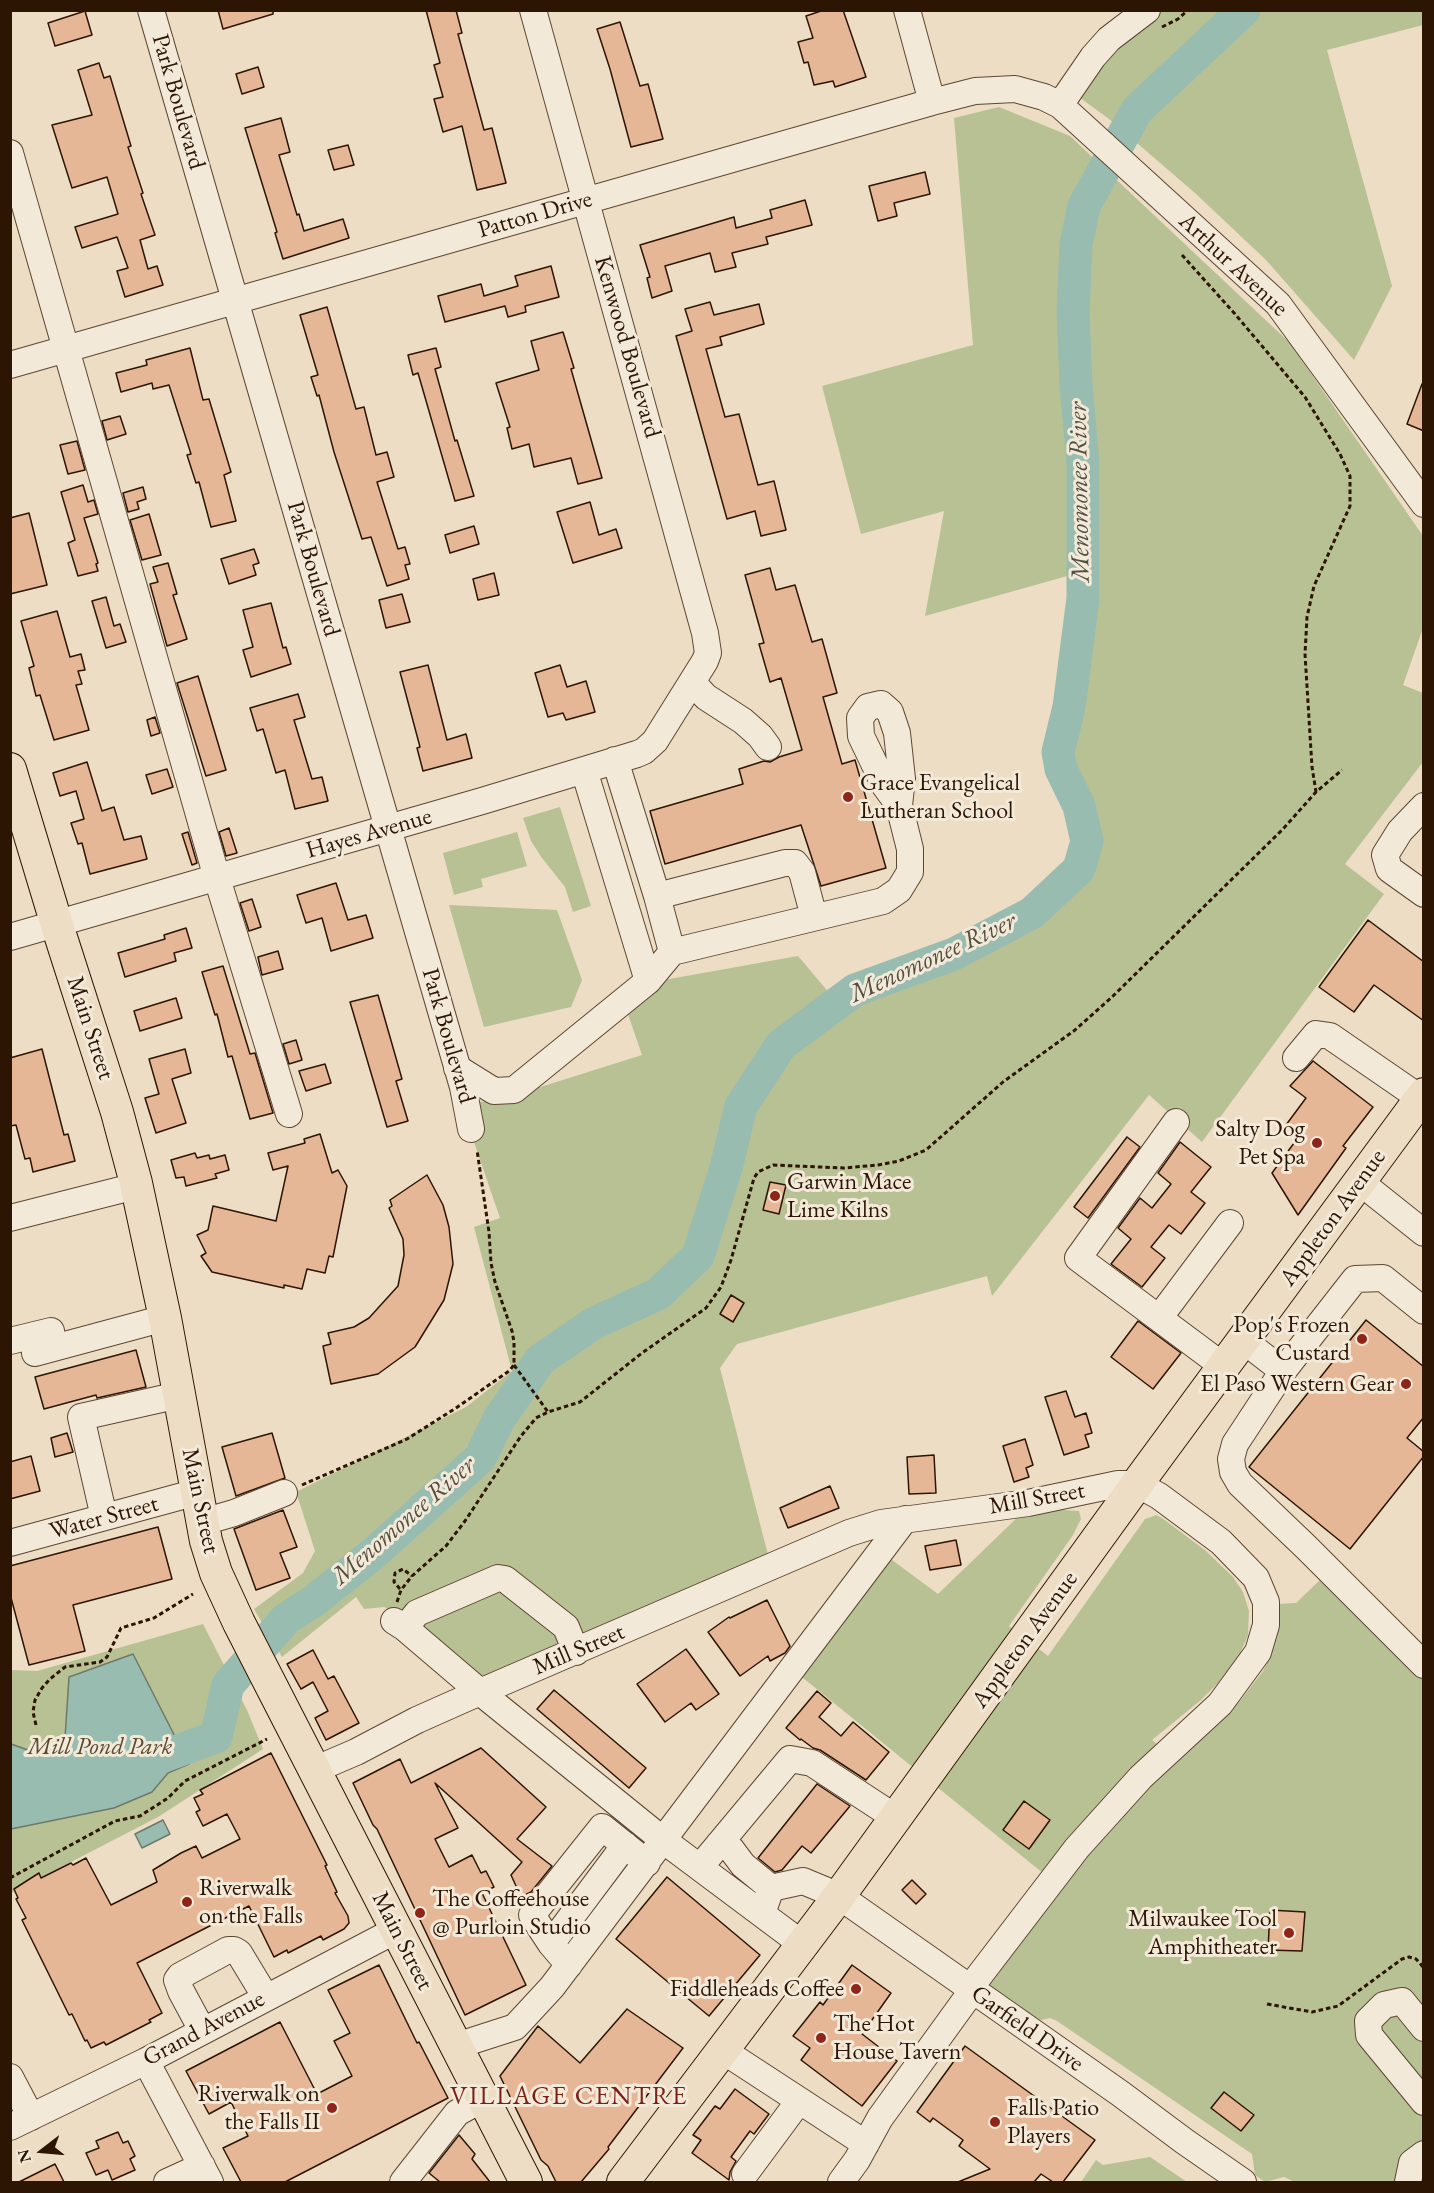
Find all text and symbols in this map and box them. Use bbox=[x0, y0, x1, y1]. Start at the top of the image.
street label: Park Boulevard bbox=[145, 31, 211, 173]
street label: Patton Drive bbox=[475, 185, 595, 245]
street label: Arthur Avenue bbox=[1172, 207, 1294, 323]
street label: Kenwood Boulevard bbox=[587, 253, 667, 441]
water label: Menomonee River bbox=[1063, 402, 1097, 582]
street label: Park Boulevard bbox=[280, 498, 346, 640]
place label: Grace Evangelical Lutheran School bbox=[860, 769, 1020, 825]
marker: Grace Evangelical Lutheran School bbox=[841, 790, 855, 804]
street label: Hayes Avenue bbox=[303, 802, 435, 866]
water label: Menomonee River bbox=[845, 906, 1021, 1010]
street label: Park Boulevard bbox=[415, 965, 481, 1107]
street label: Main Street bbox=[60, 973, 120, 1083]
place label: Salty Dog Pet Spa bbox=[1215, 1115, 1305, 1171]
marker: Salty Dog Pet Spa bbox=[1310, 1136, 1324, 1150]
street label: Appleton Avenue bbox=[1274, 1144, 1392, 1292]
place label: Garwin Mace Lime Kilns bbox=[787, 1168, 911, 1224]
marker: Garwin Mace Lime Kilns bbox=[768, 1189, 782, 1203]
place label: Pop's Frozen Custard bbox=[1233, 1311, 1350, 1367]
marker: Pop's Frozen Custard bbox=[1355, 1332, 1369, 1346]
place label: El Paso Western Gear bbox=[1200, 1370, 1394, 1398]
marker: El Paso Western Gear bbox=[1399, 1377, 1413, 1391]
street label: Main Street bbox=[175, 1446, 225, 1556]
water label: Menomonee River bbox=[326, 1450, 482, 1592]
street label: Mill Street bbox=[987, 1476, 1087, 1522]
street label: Water Street bbox=[46, 1490, 162, 1546]
street label: Appleton Avenue bbox=[966, 1566, 1084, 1714]
street label: Mill Street bbox=[529, 1618, 629, 1682]
park label: Mill Pond Park bbox=[28, 1733, 172, 1761]
place label: Riverwalk on the Falls bbox=[199, 1874, 303, 1930]
place label: The Coffeehouse @ Purloin Studio bbox=[432, 1885, 591, 1941]
street label: Main Street bbox=[365, 1887, 439, 1995]
marker: Riverwalk on the Falls bbox=[180, 1895, 194, 1909]
place label: Milwaukee Tool Amphitheater bbox=[1128, 1905, 1277, 1961]
marker: The Coffeehouse @ Purloin Studio bbox=[413, 1906, 427, 1920]
marker: Milwaukee Tool Amphitheater bbox=[1282, 1926, 1296, 1940]
place label: Fiddleheads Coffee bbox=[670, 1975, 844, 2003]
street label: Garfield Drive bbox=[965, 1980, 1089, 2078]
marker: Fiddleheads Coffee bbox=[849, 1982, 863, 1996]
street label: Grand Avenue bbox=[138, 1985, 270, 2073]
place label: The Hot House Tavern bbox=[833, 2010, 961, 2066]
marker: The Hot House Tavern bbox=[814, 2031, 828, 2045]
place label: Riverwalk on the Falls II bbox=[198, 2080, 320, 2136]
district label: VILLAGE CENTRE bbox=[450, 2081, 688, 2113]
place label: Falls Patio Players bbox=[1007, 2094, 1099, 2150]
marker: Riverwalk on the Falls II bbox=[325, 2101, 339, 2115]
marker: Falls Patio Players bbox=[988, 2115, 1002, 2129]
north arrow bbox=[12, 2121, 72, 2181]
text: N bbox=[12, 2147, 36, 2165]

